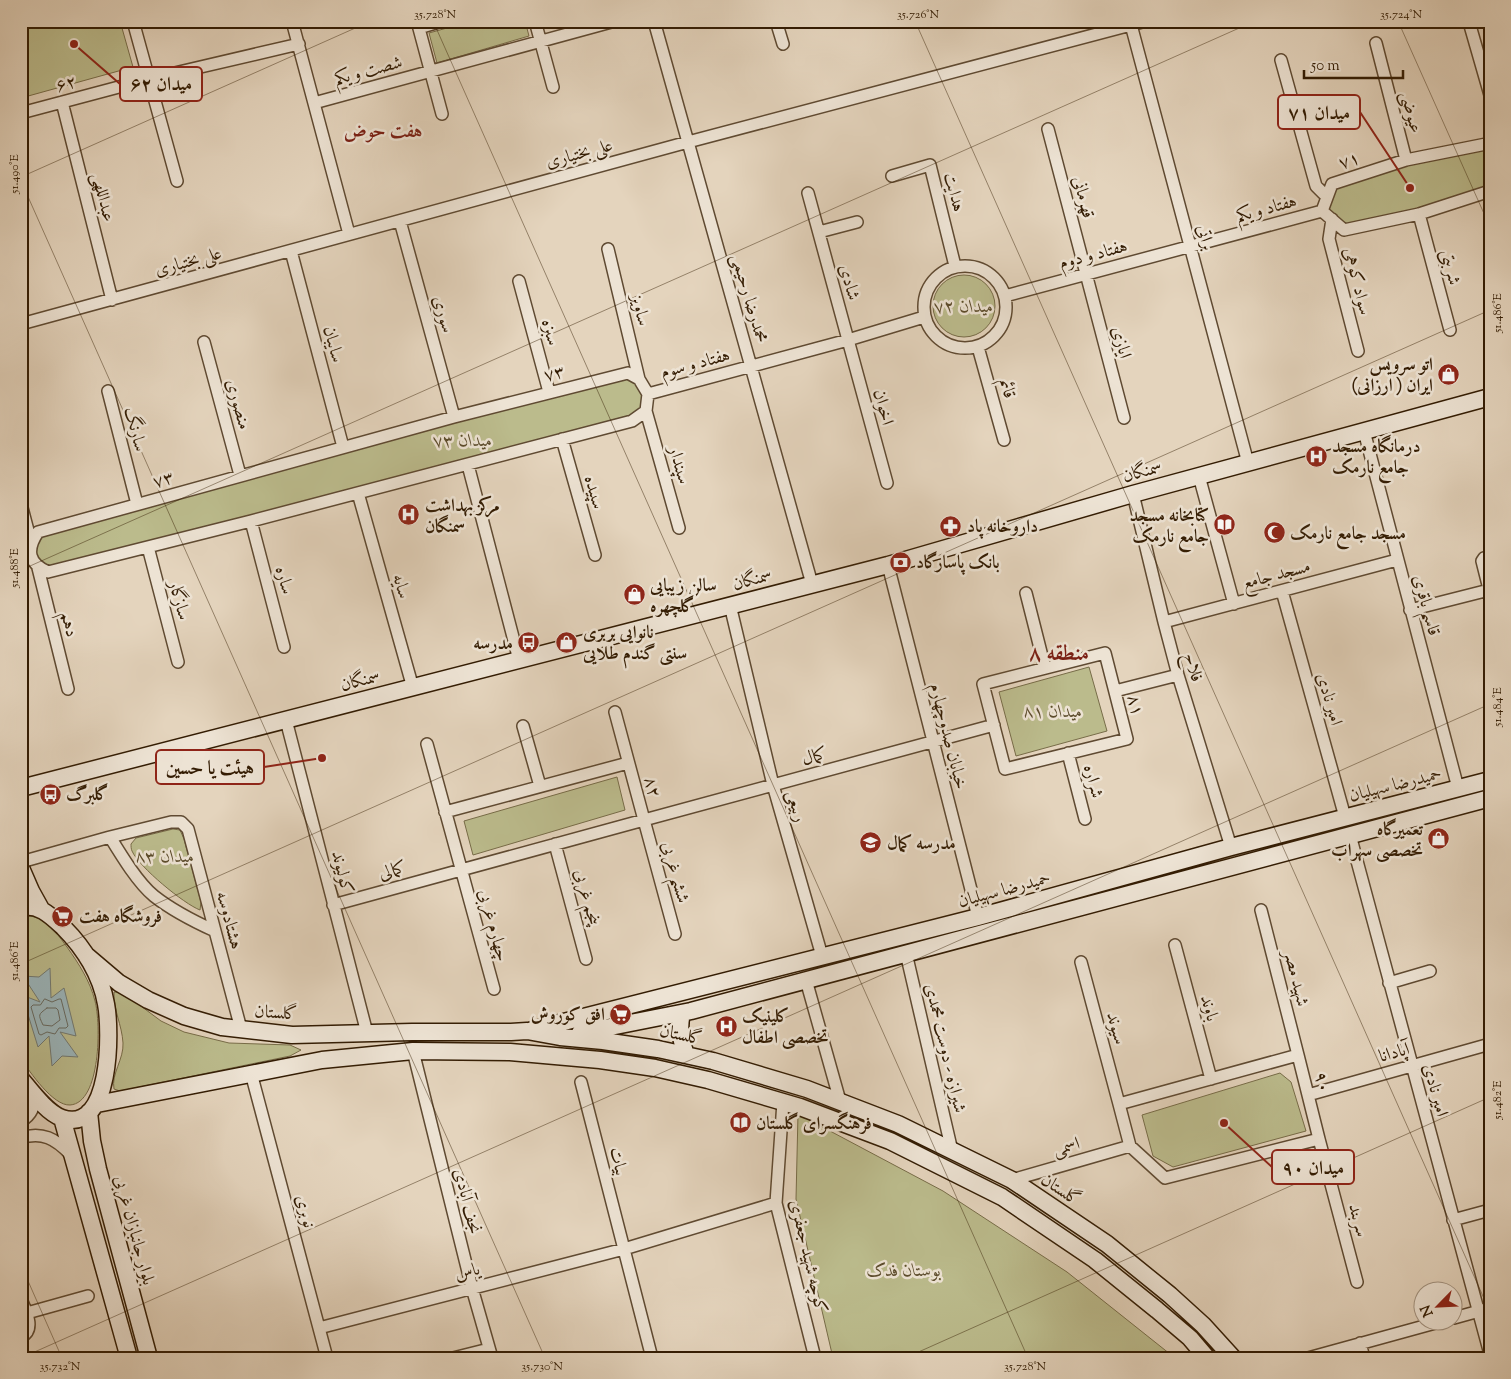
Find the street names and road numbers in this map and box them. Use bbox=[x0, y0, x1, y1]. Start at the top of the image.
street label: شصت و یکم bbox=[331, 50, 406, 95]
street label: ۶۲ bbox=[53, 70, 80, 100]
street label: عیوضی bbox=[1392, 89, 1428, 136]
street label: علی بختیاری bbox=[543, 134, 616, 176]
street label: ۷۱ bbox=[1336, 146, 1364, 178]
street label: عبداللهی bbox=[83, 170, 121, 225]
street label: هدایت bbox=[936, 170, 970, 215]
street label: قهرمانی bbox=[1064, 173, 1100, 222]
street label: هفتاد و یکم bbox=[1233, 189, 1301, 232]
street label: براتی bbox=[1188, 222, 1220, 253]
street label: هفتاد و دوم bbox=[1056, 234, 1131, 278]
street label: علی بختیاری bbox=[152, 242, 225, 284]
street label: سواد کوهی bbox=[1335, 245, 1377, 318]
street label: شربتی bbox=[1432, 247, 1466, 288]
street label: محمدرضا رحیمی bbox=[723, 251, 773, 346]
street label: شادی bbox=[831, 262, 865, 303]
street label: ساویز bbox=[622, 290, 655, 329]
street label: سوری bbox=[425, 293, 459, 336]
street label: سبزه bbox=[533, 316, 565, 349]
street label: سایبان bbox=[315, 323, 349, 366]
street label: ایازی bbox=[1103, 324, 1137, 362]
street label: هفتاد و سوم bbox=[658, 343, 733, 388]
street label: ۷۳ bbox=[541, 360, 568, 390]
street label: قائم bbox=[990, 375, 1021, 402]
street label: منصوری bbox=[218, 376, 256, 433]
street label: اخوان bbox=[865, 387, 899, 428]
street label: سارنگ bbox=[116, 404, 153, 455]
street label: سپندار bbox=[660, 442, 696, 488]
street label: سمنگان bbox=[1120, 454, 1165, 491]
street label: ۷۳ bbox=[150, 466, 177, 496]
street label: سپیده bbox=[576, 473, 610, 513]
street label: مسجد جامع bbox=[1239, 554, 1314, 599]
street label: سمنگان bbox=[730, 562, 775, 599]
street label: ساره bbox=[267, 564, 299, 597]
street label: سایه bbox=[384, 571, 416, 602]
street label: قاسم باقری bbox=[1402, 572, 1446, 640]
street label: سازگار bbox=[160, 576, 196, 623]
street label: دهم bbox=[50, 609, 84, 641]
street label: فلاح bbox=[1175, 650, 1209, 686]
street label: سمنگان bbox=[338, 664, 383, 699]
street label: امیر نادی bbox=[1308, 670, 1348, 729]
street label: خیابان صدوچهارم bbox=[920, 681, 973, 792]
street label: ۸۱ bbox=[1119, 692, 1149, 719]
street label: کمال bbox=[799, 742, 830, 774]
street label: شراره bbox=[1075, 762, 1109, 801]
street label: حمیدرضا سهیلیان bbox=[1346, 762, 1445, 810]
street label: ۸۲ bbox=[636, 774, 666, 801]
street label: ربیعی bbox=[778, 788, 812, 826]
street label: ششم غربی bbox=[650, 839, 695, 907]
street label: کولیوند bbox=[323, 848, 359, 897]
street label: کمالی bbox=[376, 856, 409, 888]
street label: پنجم غربی bbox=[564, 866, 606, 930]
street label: حمیدرضا سهیلیان bbox=[955, 866, 1054, 916]
street label: چهارم غربی bbox=[469, 886, 514, 965]
street label: هشتادوسه bbox=[208, 889, 248, 952]
street label: شهید مصر bbox=[1275, 946, 1315, 1009]
street label: شیرازه - دوست محمدی bbox=[917, 981, 972, 1116]
street label: باوند bbox=[1192, 992, 1224, 1025]
street label: گلستان bbox=[253, 1000, 298, 1028]
street label: سیوند bbox=[1098, 1009, 1132, 1048]
street label: گلستان bbox=[657, 1019, 704, 1053]
street label: آپادانا bbox=[1376, 1037, 1415, 1071]
street label: امیر نادی bbox=[1415, 1061, 1454, 1120]
street label: ۹۰ bbox=[1306, 1069, 1336, 1096]
street label: اسمی bbox=[1050, 1132, 1083, 1164]
street label: بیات bbox=[601, 1145, 633, 1178]
street label: نجف آبادی bbox=[445, 1166, 487, 1237]
street label: گلستان bbox=[1035, 1168, 1085, 1213]
street label: بلوار جانبازان غربی bbox=[106, 1173, 160, 1288]
street label: نوبری bbox=[287, 1192, 321, 1231]
street label: کوچه شهید جعفری bbox=[781, 1197, 833, 1316]
street label: سربند bbox=[1340, 1201, 1374, 1240]
street label: یاس bbox=[452, 1257, 484, 1289]

